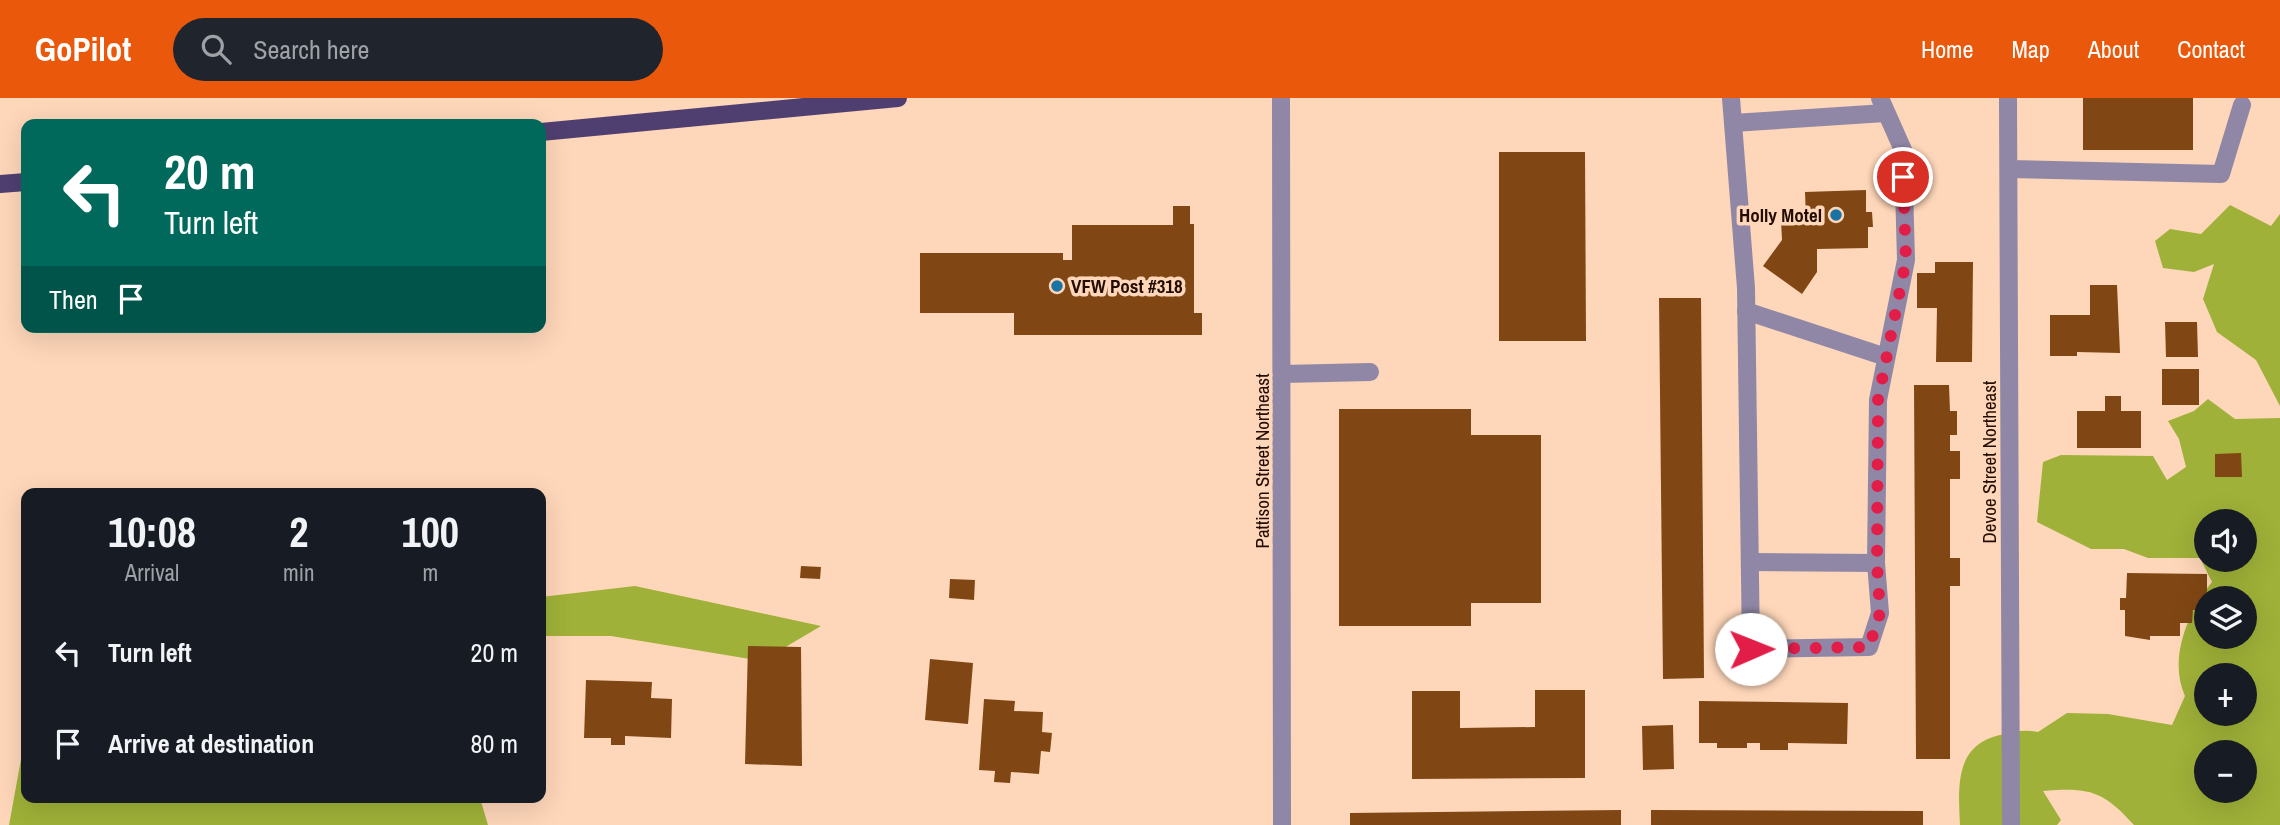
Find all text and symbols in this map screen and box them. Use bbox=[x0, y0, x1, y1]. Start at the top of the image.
search box bbox=[173, 18, 663, 81]
text: GoPilot bbox=[35, 27, 131, 71]
icon: search bbox=[197, 30, 235, 68]
text: Search here bbox=[253, 32, 369, 67]
text: Home bbox=[1921, 33, 1973, 65]
text: Map bbox=[2011, 33, 2050, 65]
text: About bbox=[2088, 33, 2139, 65]
text: Contact bbox=[2177, 33, 2245, 65]
text: 20 m bbox=[164, 138, 256, 204]
icon: left bbox=[49, 147, 140, 238]
pin bbox=[1873, 147, 1933, 207]
icon: arrive bbox=[1884, 158, 1922, 196]
text: Turn left bbox=[164, 201, 258, 244]
place label: Holly Motel bbox=[1739, 202, 1822, 228]
marker: Holly Motel bbox=[1828, 207, 1844, 223]
place label: VFW Post #318 bbox=[1071, 273, 1183, 299]
marker: VFW Post #318 bbox=[1049, 278, 1065, 294]
icon: arrive bbox=[112, 280, 150, 318]
text: Then bbox=[49, 282, 98, 317]
street label: Pattison Street Northeast bbox=[1249, 373, 1275, 548]
street label: Devoe Street Northeast bbox=[1976, 380, 2002, 543]
text: 10:08 bbox=[108, 504, 196, 560]
text: 2 bbox=[289, 504, 308, 560]
text: 100 bbox=[402, 504, 459, 560]
map controls bbox=[2194, 509, 2257, 803]
button: sound bbox=[2194, 509, 2257, 572]
text: Arrival bbox=[125, 557, 179, 588]
text: min bbox=[283, 557, 315, 588]
text: m bbox=[422, 557, 438, 588]
button: layers bbox=[2194, 586, 2257, 649]
position arrow bbox=[1714, 612, 1788, 686]
icon: left bbox=[49, 634, 87, 672]
text: Turn left bbox=[108, 635, 192, 670]
text: 20 m bbox=[471, 635, 518, 670]
button: + bbox=[2194, 663, 2257, 726]
icon: arrive bbox=[49, 725, 87, 763]
text: Arrive at destination bbox=[108, 726, 314, 761]
text: 80 m bbox=[471, 726, 518, 761]
button: − bbox=[2194, 740, 2257, 803]

